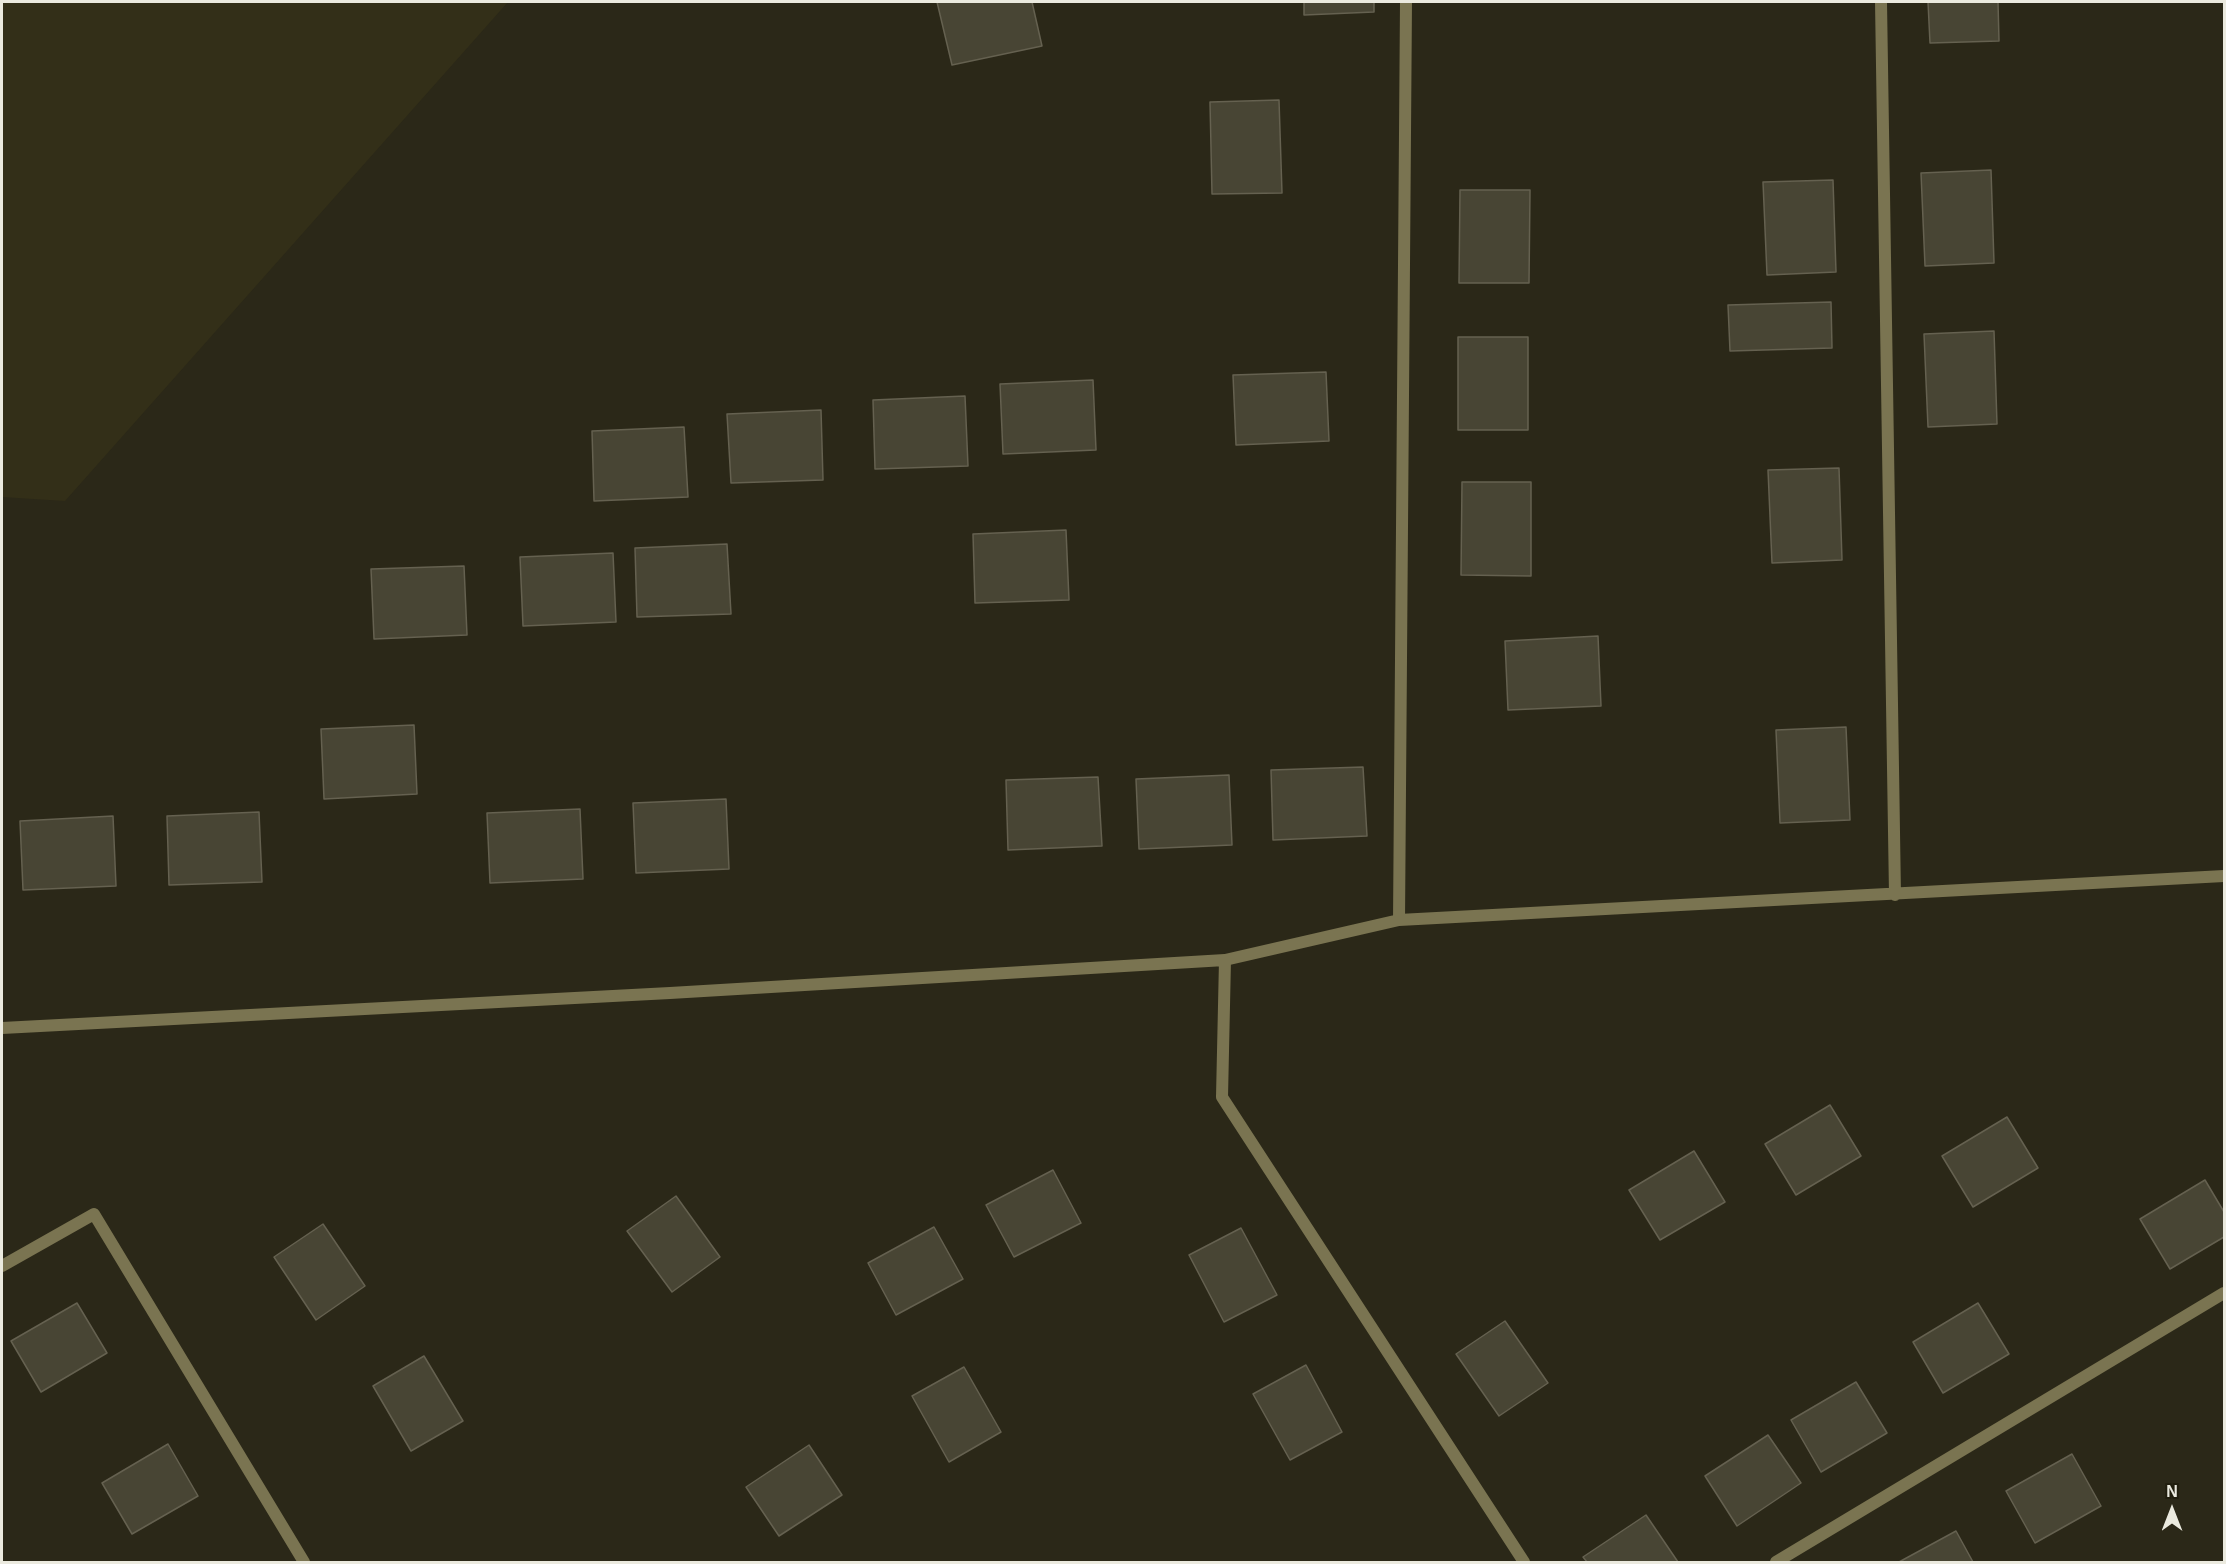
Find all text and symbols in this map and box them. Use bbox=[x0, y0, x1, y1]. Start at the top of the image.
north arrow bbox=[2142, 1480, 2202, 1540]
text: N bbox=[2166, 1483, 2178, 1500]

